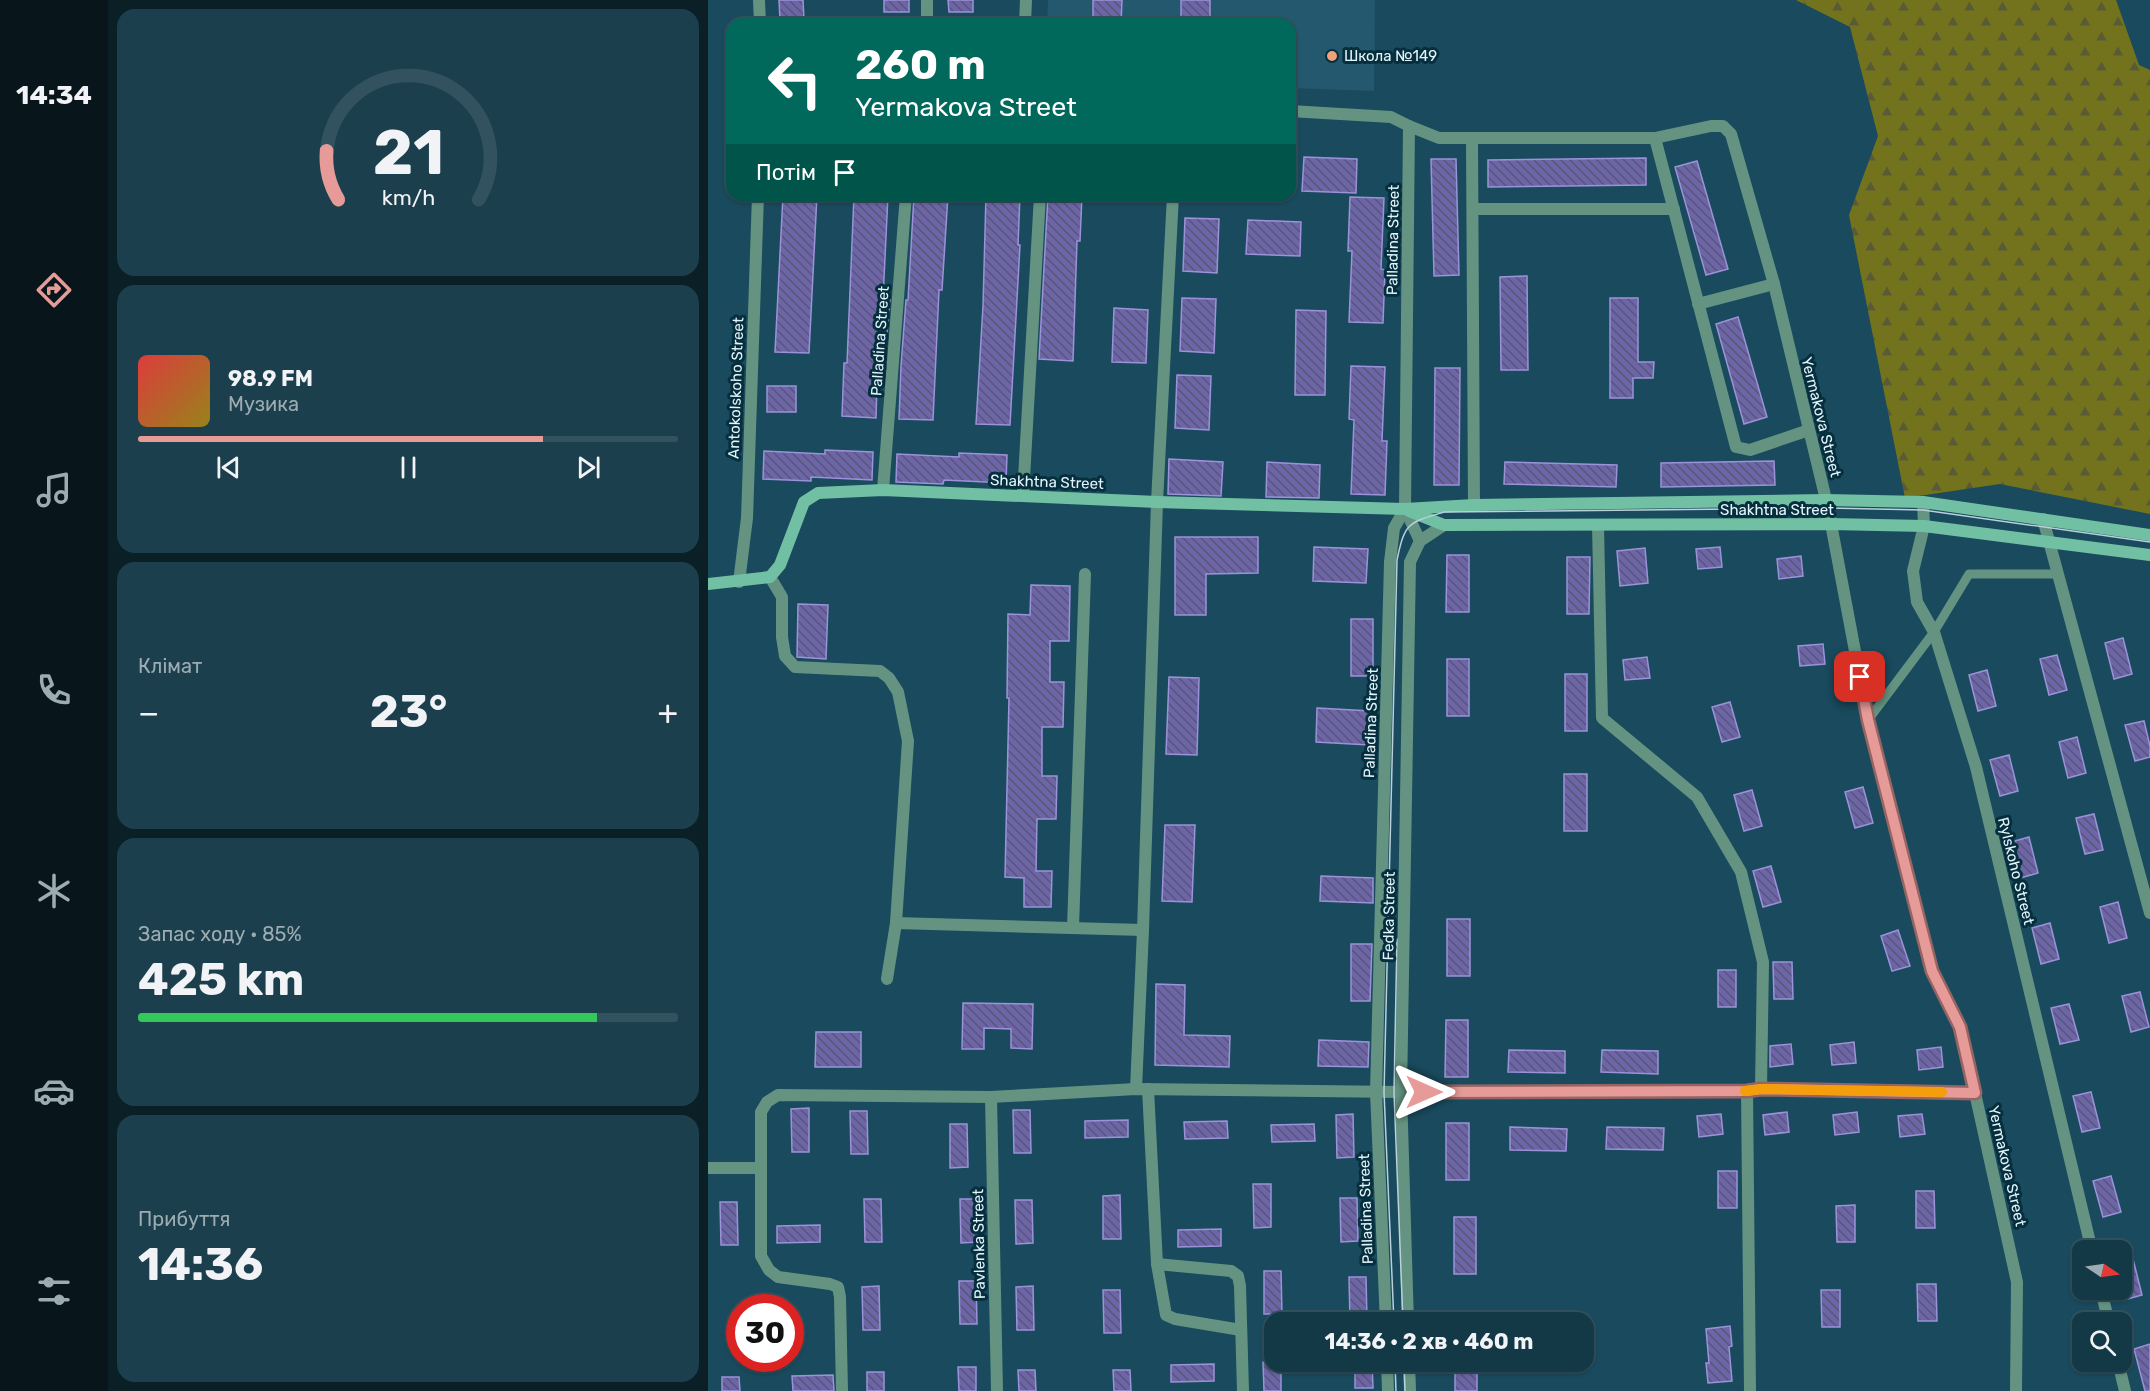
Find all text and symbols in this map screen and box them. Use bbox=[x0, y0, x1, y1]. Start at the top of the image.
text: 260 m bbox=[855, 40, 986, 90]
icon: left bbox=[756, 42, 834, 120]
place label: Школа №149 bbox=[1344, 47, 1437, 65]
marker: Школа №149 bbox=[1325, 49, 1339, 63]
text: 14:34 bbox=[16, 79, 92, 111]
text: Yermakova Street bbox=[855, 91, 1077, 123]
text: 21 bbox=[372, 116, 444, 190]
icon: arrive bbox=[828, 156, 861, 189]
text: Потім bbox=[756, 159, 816, 186]
text: km/h bbox=[381, 185, 435, 210]
street label: Palladina Street bbox=[1383, 185, 1403, 295]
icon: directions bbox=[33, 269, 75, 311]
street label: Palladina Street bbox=[867, 285, 893, 397]
street label: Antokolskoho Street bbox=[725, 317, 747, 459]
street label: Yermakova Street bbox=[1797, 355, 1845, 479]
text: 98.9 FM bbox=[228, 365, 313, 392]
text: Музика bbox=[228, 392, 299, 416]
icon: previous bbox=[212, 451, 245, 484]
icon: pause bbox=[392, 451, 425, 484]
icon: next bbox=[572, 451, 605, 484]
icon: music bbox=[33, 469, 75, 511]
street label: Shakhtna Street bbox=[990, 471, 1104, 493]
street label: Shakhtna Street bbox=[1720, 501, 1834, 519]
pin bbox=[1834, 651, 1885, 702]
text: Клімат bbox=[138, 654, 202, 678]
icon: arrive bbox=[1843, 660, 1876, 693]
street label: Palladina Street bbox=[1360, 667, 1382, 778]
icon: phone bbox=[33, 669, 75, 711]
text: 23° bbox=[370, 685, 447, 738]
text: − bbox=[138, 693, 159, 732]
text: + bbox=[657, 693, 678, 732]
street label: Rylskoho Street bbox=[1994, 815, 2038, 927]
icon: climate bbox=[33, 870, 75, 912]
street label: Fedka Street bbox=[1379, 871, 1399, 961]
text: Запас ходу · 85% bbox=[138, 922, 302, 946]
text: 425 km bbox=[138, 953, 304, 1006]
position arrow bbox=[1392, 1060, 1456, 1124]
icon: car bbox=[33, 1070, 75, 1112]
street label: Yermakova Street bbox=[1984, 1104, 2030, 1228]
street label: Palladina Street bbox=[1355, 1153, 1377, 1264]
street label: Pavlenka Street bbox=[969, 1189, 989, 1299]
text: Прибуття bbox=[138, 1207, 230, 1231]
text: 14:36 bbox=[138, 1238, 263, 1291]
north arrow bbox=[2072, 1240, 2132, 1300]
map controls bbox=[2072, 1240, 2132, 1372]
icon: filters bbox=[33, 1270, 75, 1312]
speed limit sign: 30 bbox=[726, 1294, 804, 1372]
button: search bbox=[2072, 1312, 2132, 1372]
text: 14:36 · 2 хв · 460 m bbox=[1325, 1328, 1533, 1355]

